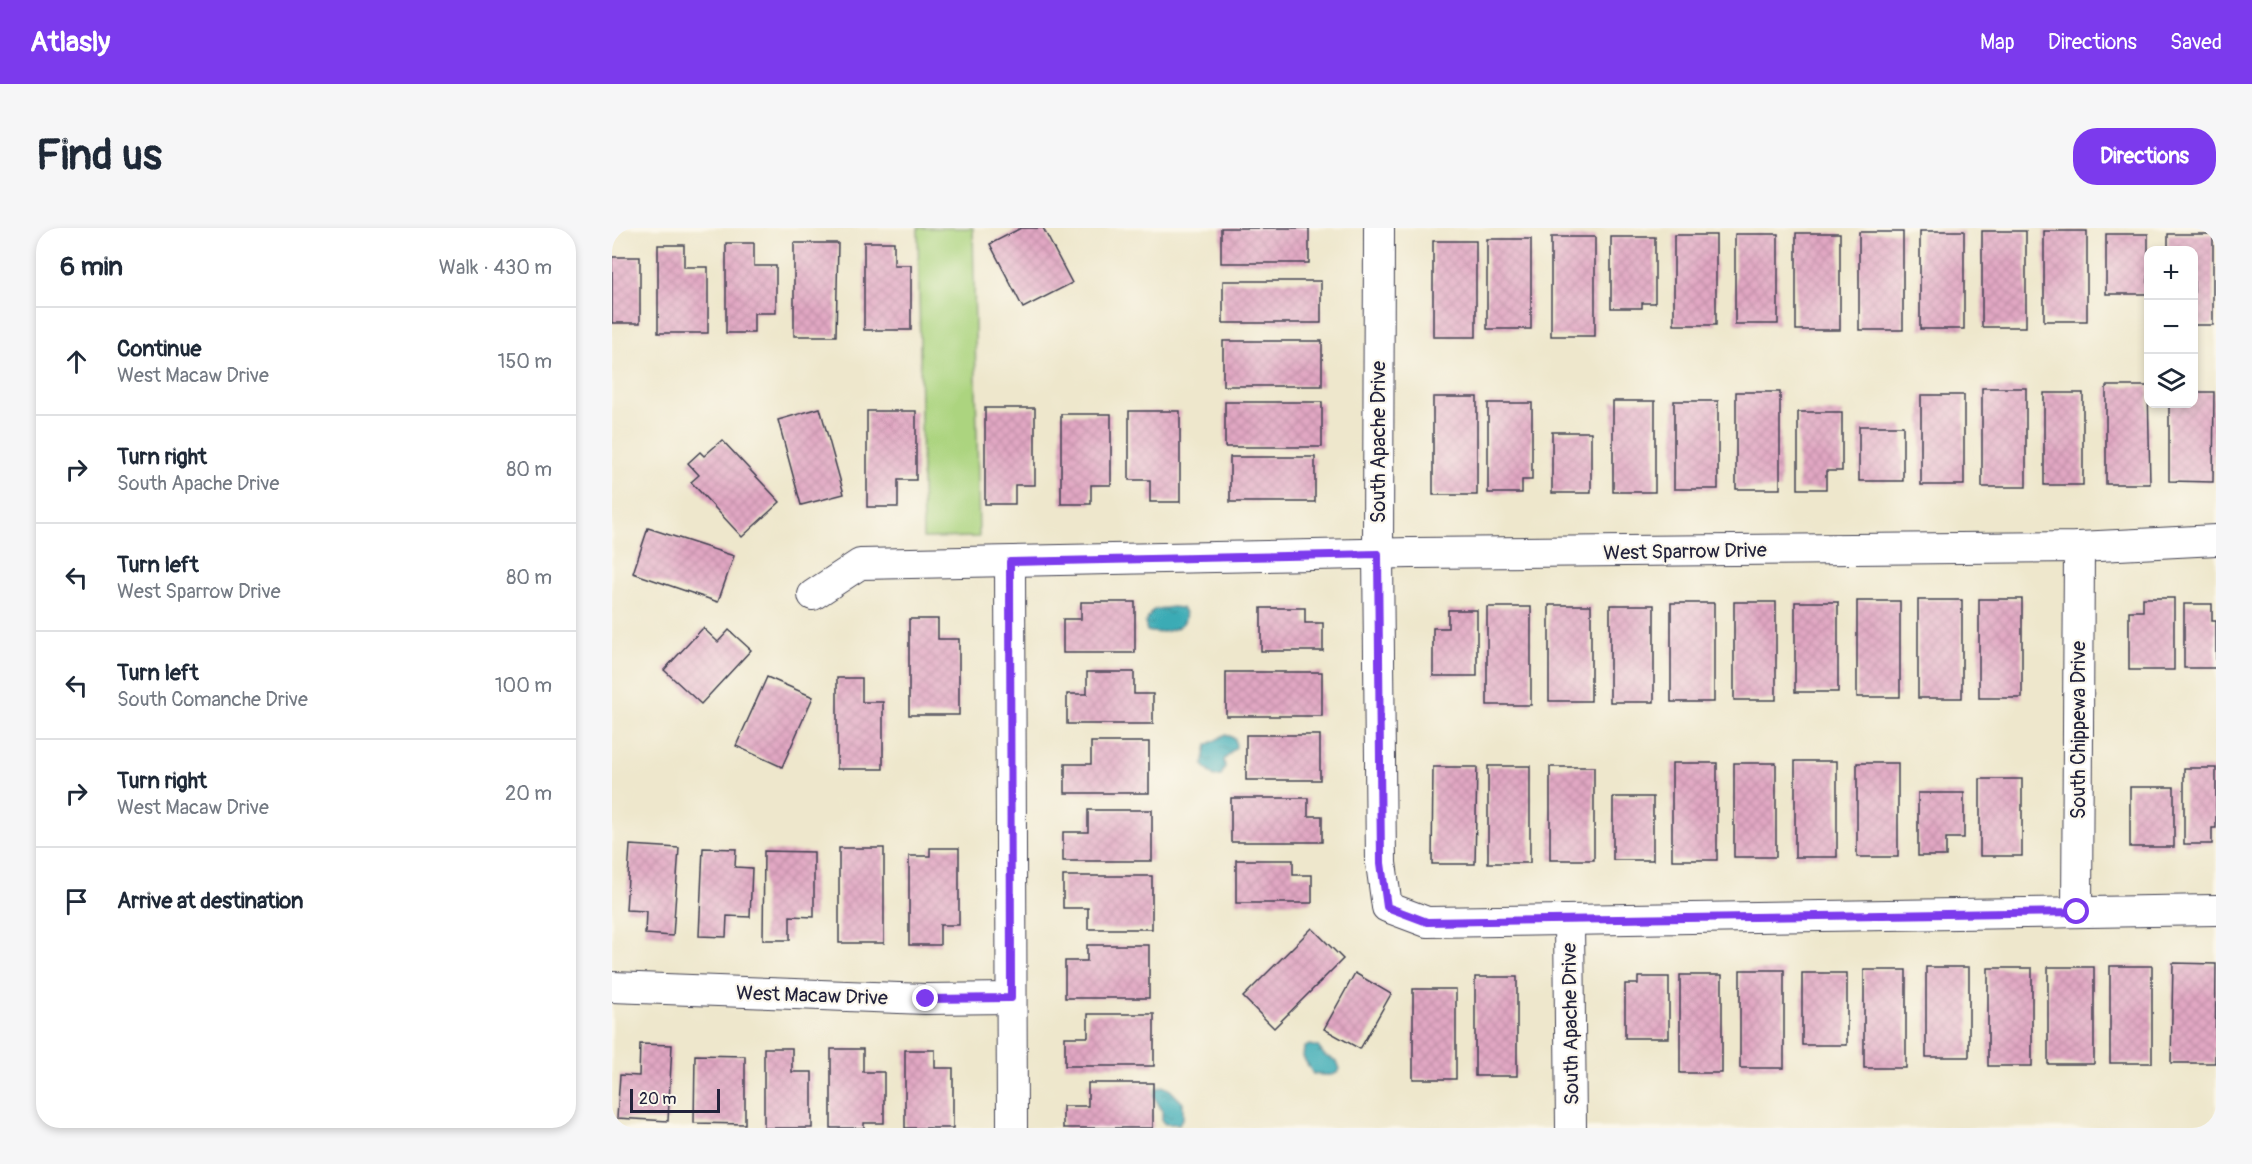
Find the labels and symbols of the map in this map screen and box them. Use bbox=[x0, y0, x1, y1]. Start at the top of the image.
street label: South Apache Drive bbox=[1366, 361, 1391, 523]
street label: West Sparrow Drive bbox=[1603, 538, 1767, 565]
street label: South Chippewa Drive bbox=[2066, 641, 2091, 819]
route start bbox=[2063, 898, 2089, 924]
street label: South Apache Drive bbox=[1557, 942, 1584, 1105]
street label: West Macaw Drive bbox=[736, 980, 889, 1011]
route end bbox=[912, 985, 938, 1011]
scale bar bbox=[630, 1086, 720, 1114]

